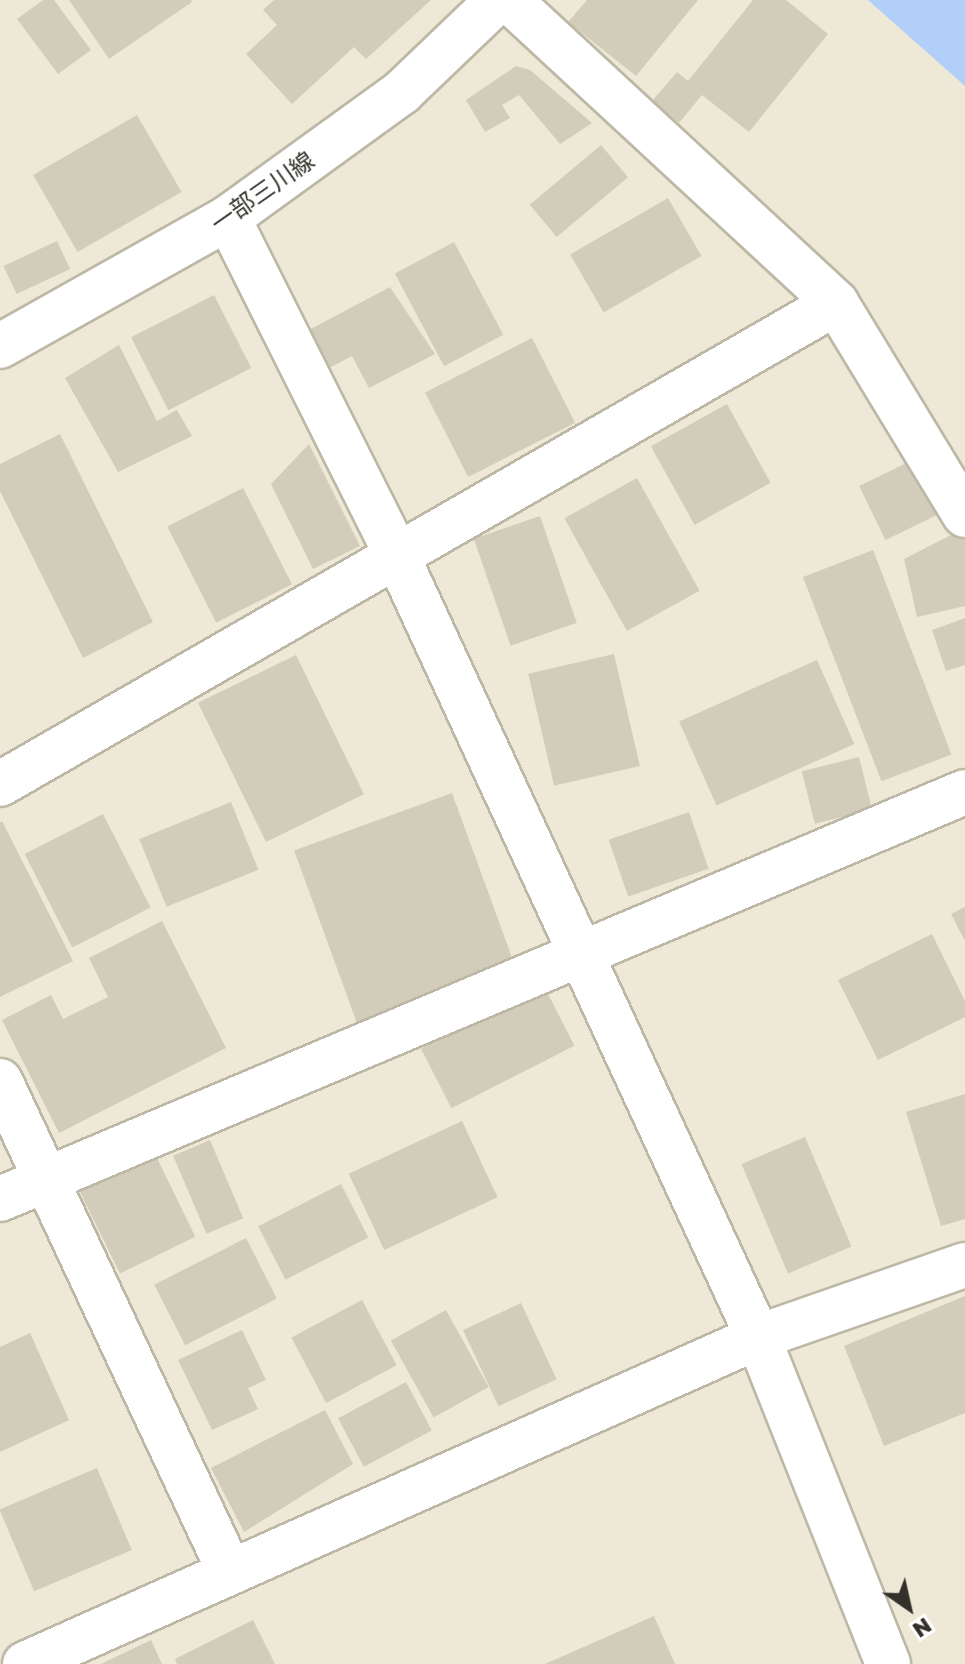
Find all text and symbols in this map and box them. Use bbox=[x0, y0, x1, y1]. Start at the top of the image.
street label: 一部三川線 bbox=[205, 145, 319, 237]
north arrow bbox=[869, 1568, 949, 1648]
text: N bbox=[908, 1612, 937, 1644]

